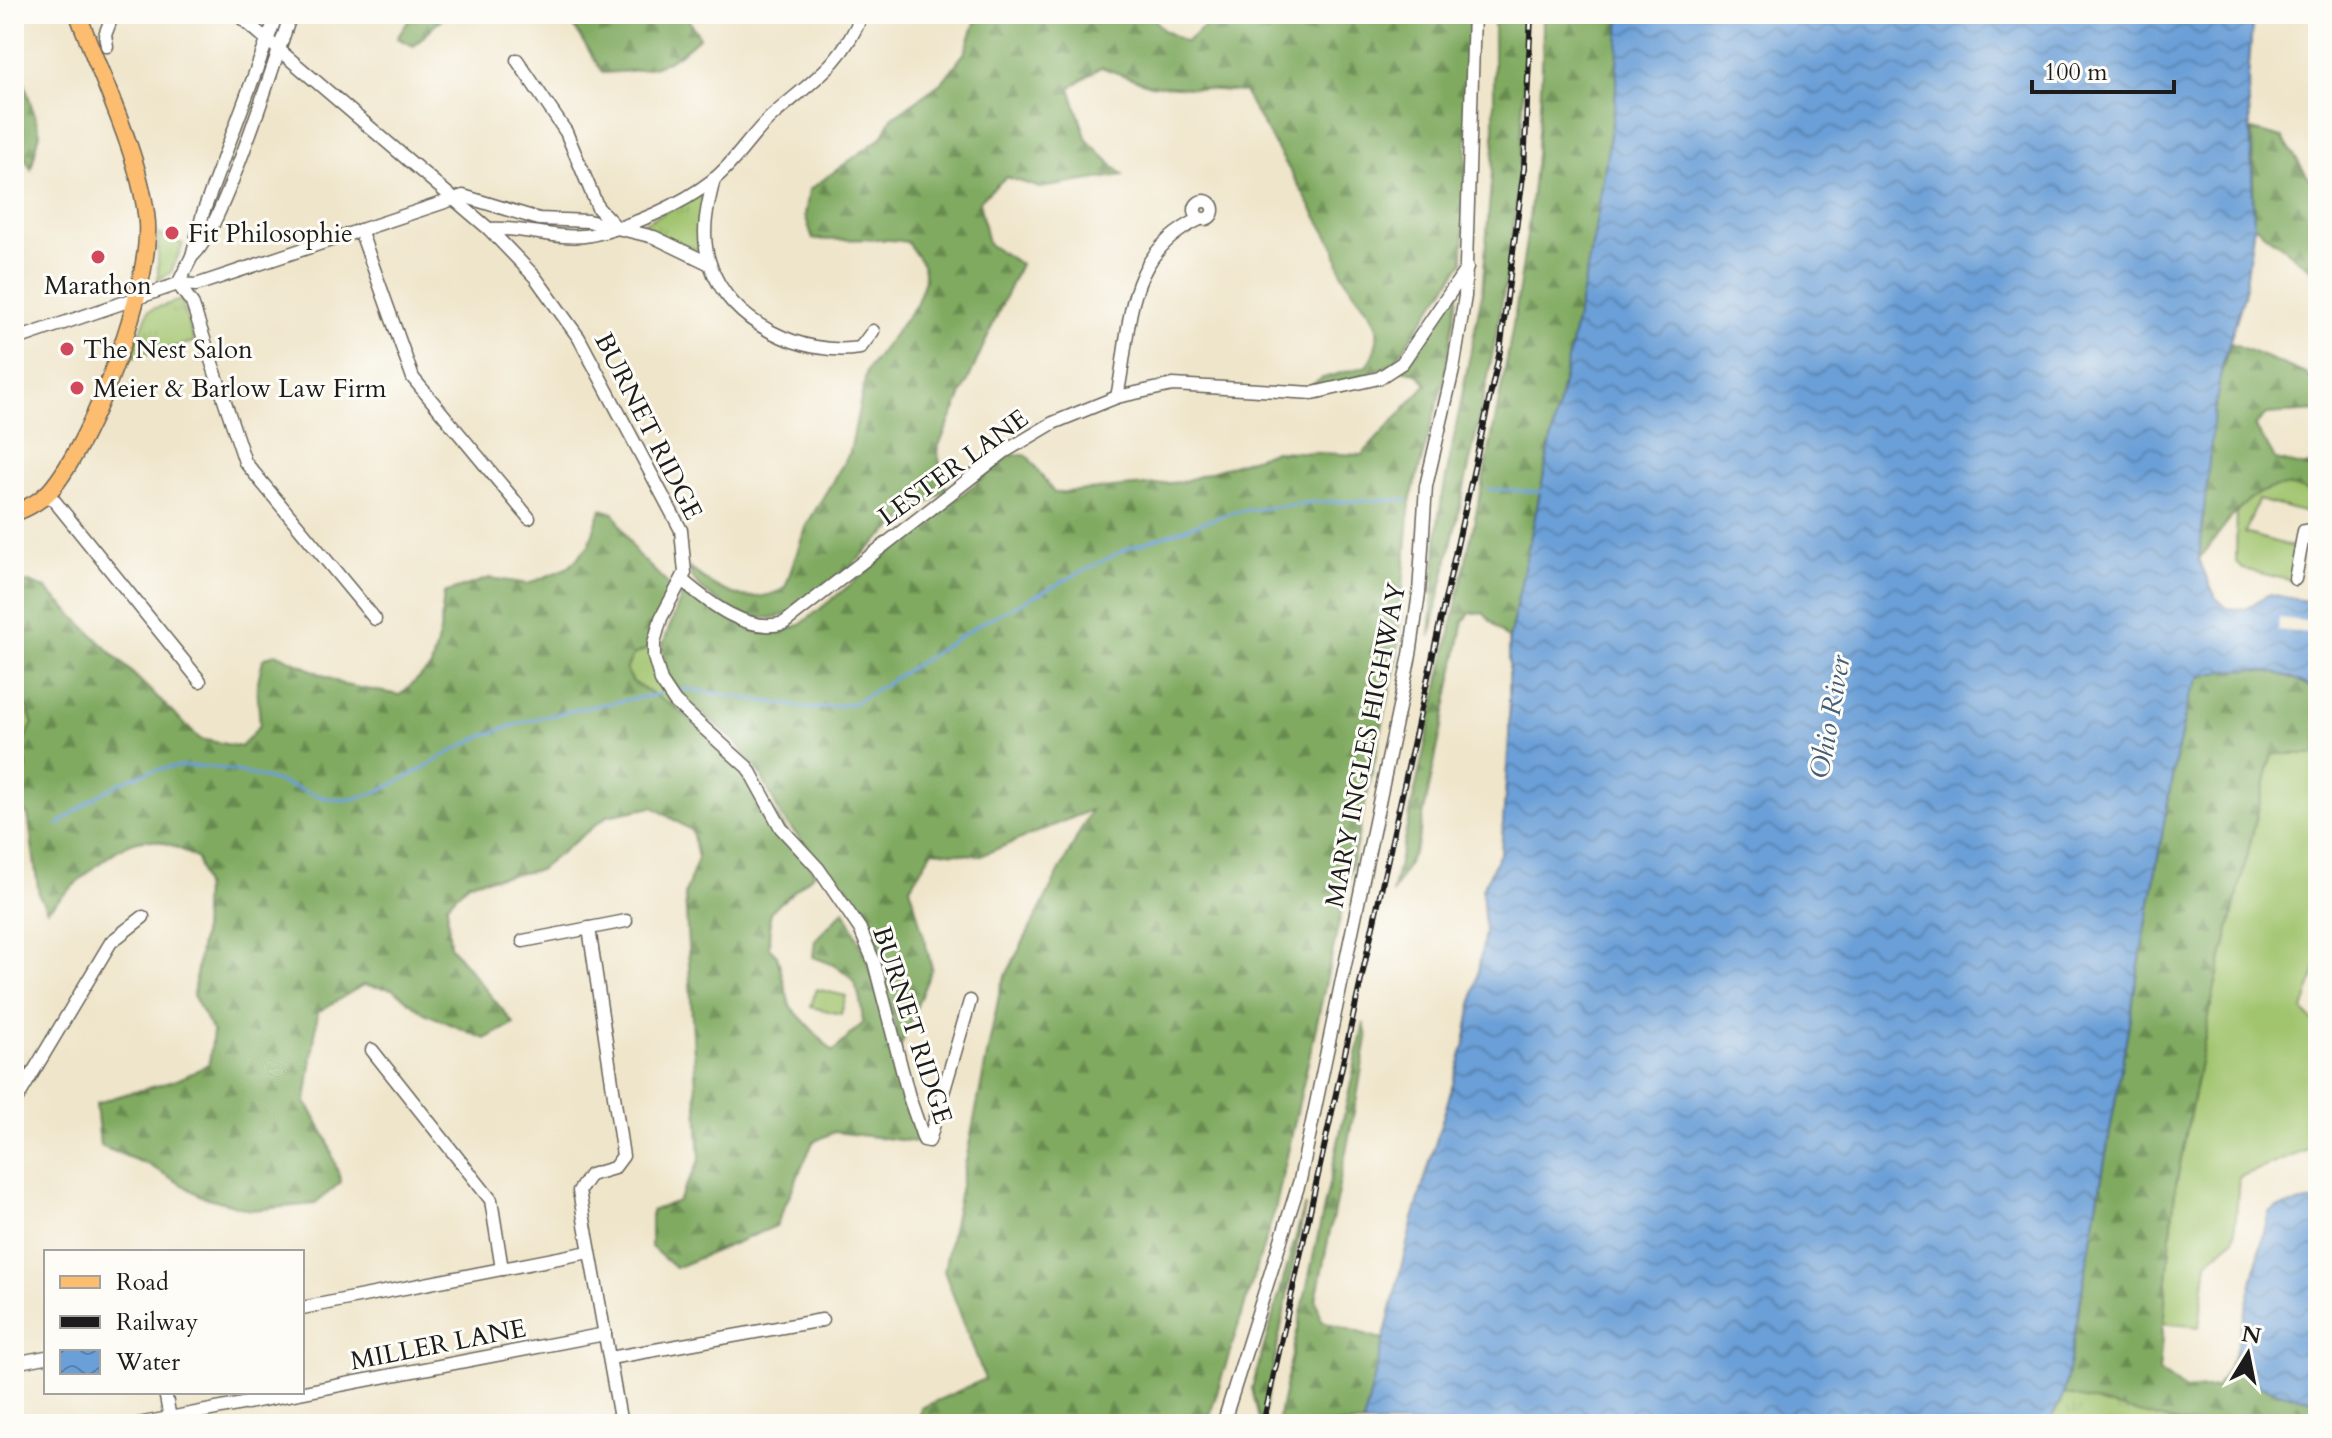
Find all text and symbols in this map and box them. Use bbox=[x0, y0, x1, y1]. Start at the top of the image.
scale bar bbox=[2032, 44, 2174, 94]
text: 100 m bbox=[2044, 56, 2108, 89]
place label: Fit Philosophie bbox=[188, 216, 353, 251]
marker: Fit Philosophie bbox=[163, 224, 181, 242]
marker: Marathon bbox=[89, 248, 107, 266]
place label: Marathon bbox=[44, 268, 152, 303]
street label: BURNET RIDGE bbox=[586, 327, 711, 526]
place label: The Nest Salon bbox=[83, 332, 253, 367]
marker: The Nest Salon bbox=[58, 340, 76, 358]
place label: Meier & Barlow Law Firm bbox=[93, 371, 386, 406]
marker: Meier & Barlow Law Firm bbox=[68, 379, 86, 397]
street label: LESTER LANE bbox=[871, 401, 1035, 534]
street label: MARY INGLES HIGHWAY bbox=[1317, 579, 1414, 911]
water label: Ohio River bbox=[1800, 652, 1860, 782]
street label: BURNET RIDGE bbox=[864, 922, 961, 1128]
legend bbox=[44, 1250, 304, 1394]
text: Road bbox=[116, 1266, 169, 1299]
text: Railway bbox=[116, 1306, 198, 1339]
street label: MILLER LANE bbox=[347, 1310, 529, 1379]
north arrow bbox=[2208, 1314, 2288, 1394]
text: N bbox=[2239, 1319, 2263, 1352]
text: Water bbox=[115, 1346, 180, 1379]

